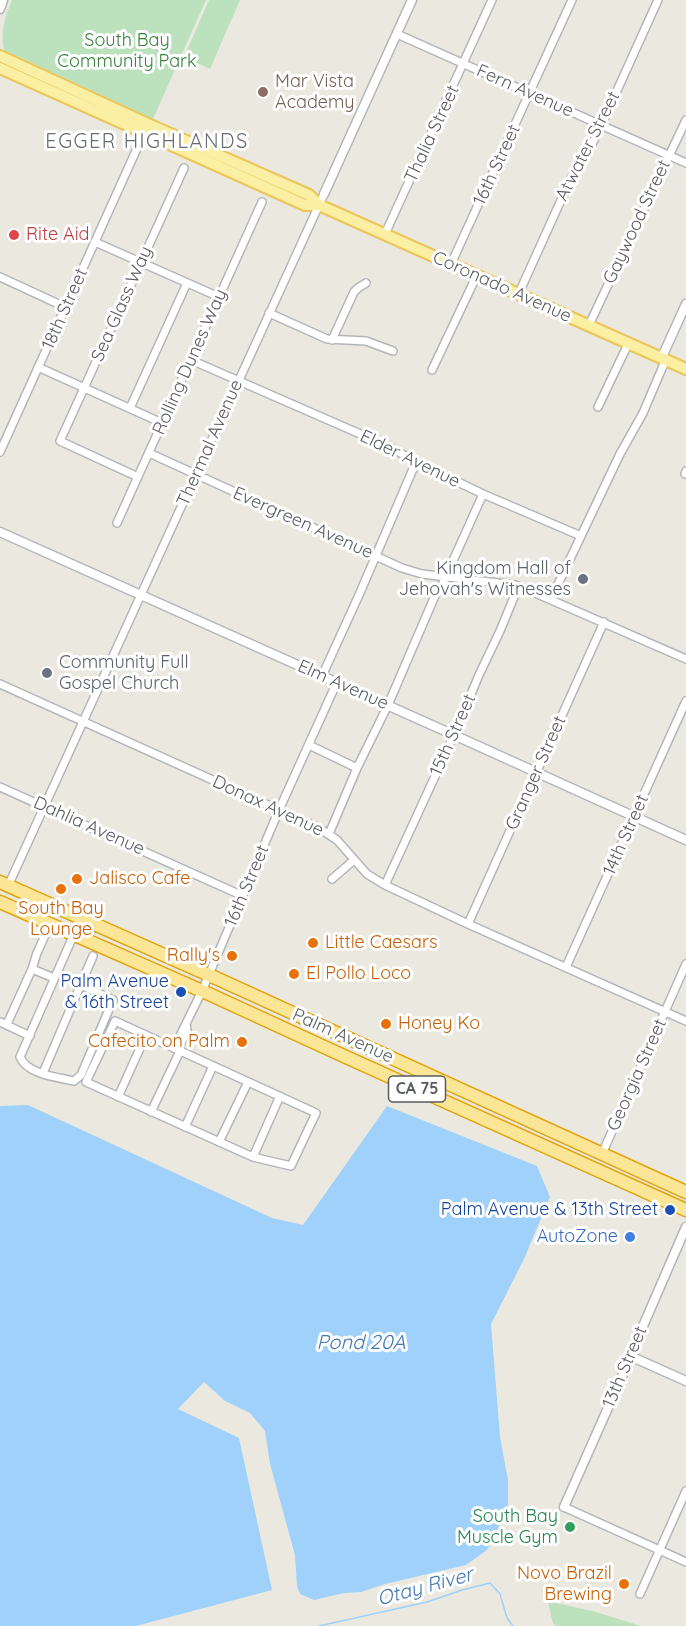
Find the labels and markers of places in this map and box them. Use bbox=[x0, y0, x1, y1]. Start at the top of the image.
place label: Mar Vista Academy bbox=[275, 71, 355, 113]
marker: Mar Vista Academy bbox=[256, 85, 270, 99]
place label: Rite Aid bbox=[26, 224, 89, 246]
marker: Rite Aid bbox=[7, 228, 21, 242]
place label: Kingdom Hall of Jehovah's Witnesses bbox=[399, 558, 571, 600]
marker: Kingdom Hall of Jehovah's Witnesses bbox=[576, 572, 590, 586]
place label: Community Full Gospel Church bbox=[59, 652, 189, 694]
marker: Community Full Gospel Church bbox=[40, 666, 54, 680]
place label: Jalisco Cafe bbox=[89, 868, 190, 890]
marker: Jalisco Cafe bbox=[70, 872, 84, 886]
marker: South Bay Lounge bbox=[54, 882, 68, 896]
place label: South Bay Lounge bbox=[18, 898, 104, 940]
place label: Little Caesars bbox=[325, 932, 437, 954]
marker: Little Caesars bbox=[306, 936, 320, 950]
place label: Rally's bbox=[167, 945, 220, 967]
marker: Rally's bbox=[225, 949, 239, 963]
place label: El Pollo Loco bbox=[306, 963, 411, 985]
marker: El Pollo Loco bbox=[287, 967, 301, 981]
place label: Palm Avenue & 16th Street bbox=[60, 971, 169, 1014]
marker: Palm Avenue & 16th Street bbox=[174, 985, 188, 999]
place label: Honey Ko bbox=[398, 1013, 480, 1035]
marker: Honey Ko bbox=[379, 1017, 393, 1031]
place label: Cafecito on Palm bbox=[88, 1031, 230, 1053]
marker: Cafecito on Palm bbox=[235, 1035, 249, 1049]
place label: Palm Avenue & 13th Street bbox=[441, 1199, 658, 1221]
marker: Palm Avenue & 13th Street bbox=[663, 1203, 677, 1217]
place label: AutoZone bbox=[537, 1226, 618, 1248]
marker: AutoZone bbox=[623, 1230, 637, 1244]
place label: South Bay Muscle Gym bbox=[457, 1506, 558, 1549]
marker: South Bay Muscle Gym bbox=[563, 1520, 577, 1534]
place label: Novo Brazil Brewing bbox=[517, 1563, 612, 1606]
marker: Novo Brazil Brewing bbox=[617, 1577, 631, 1591]

